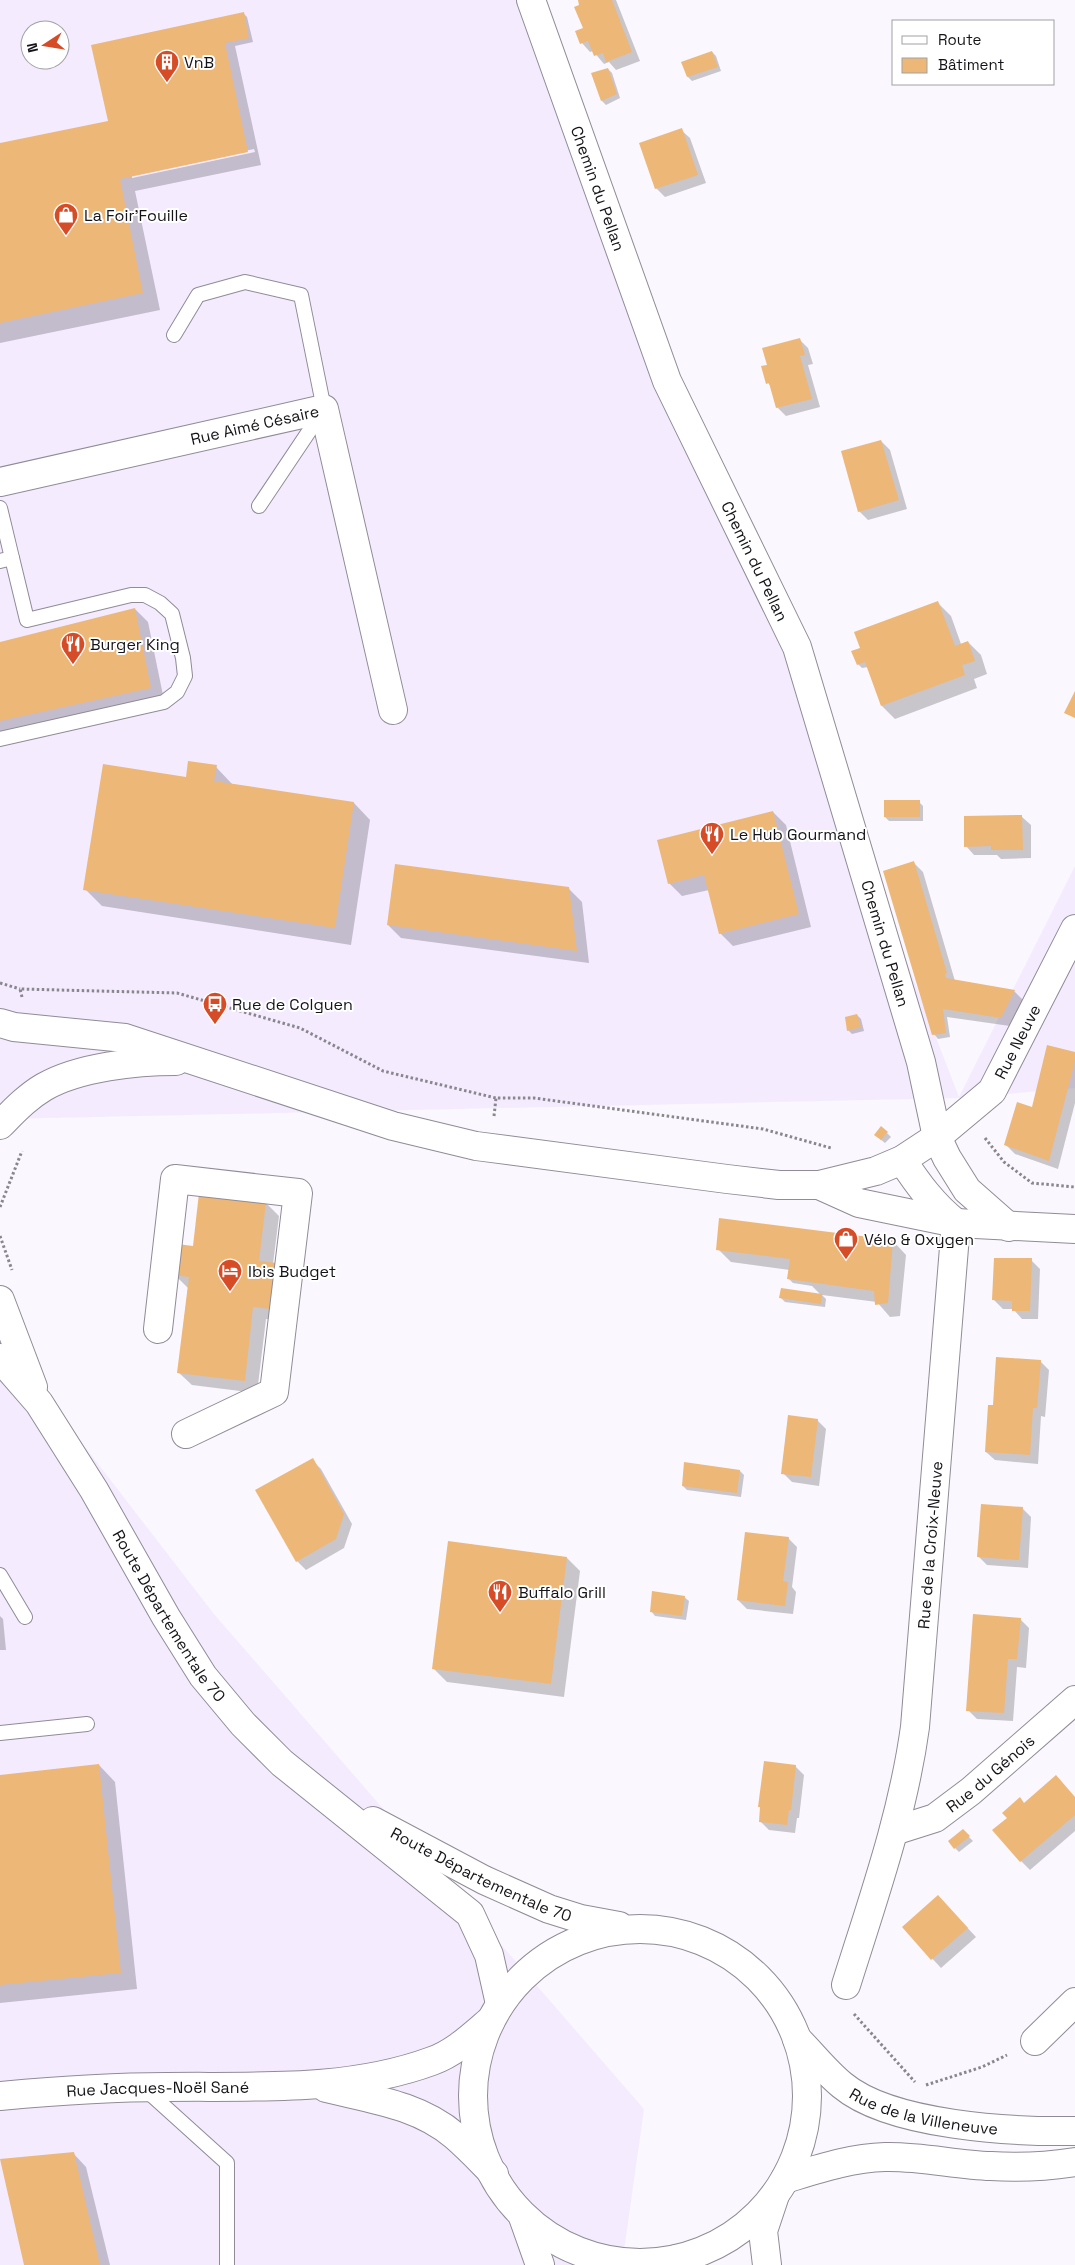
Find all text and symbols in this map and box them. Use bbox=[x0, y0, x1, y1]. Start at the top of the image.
north arrow bbox=[20, 20, 70, 70]
legend bbox=[892, 20, 1055, 85]
text: Route bbox=[938, 30, 982, 49]
text: N bbox=[23, 41, 42, 54]
building icon: VnB bbox=[154, 49, 180, 83]
place label: VnB bbox=[184, 52, 214, 73]
text: Bâtiment bbox=[938, 55, 1004, 74]
street label: Chemin du Pellan bbox=[566, 123, 630, 254]
shop icon: La Foir'Fouille bbox=[53, 202, 79, 236]
place label: La Foir'Fouille bbox=[84, 205, 188, 226]
street label: Rue Aimé Césaire bbox=[188, 400, 321, 450]
street label: Chemin du Pellan bbox=[716, 498, 793, 625]
restaurant icon: Burger King bbox=[60, 631, 86, 665]
place label: Burger King bbox=[90, 634, 180, 655]
restaurant icon: Le Hub Gourmand bbox=[699, 821, 725, 855]
place label: Le Hub Gourmand bbox=[730, 824, 866, 845]
street label: Chemin du Pellan bbox=[856, 878, 914, 1009]
bus stop icon: Rue de Colguen bbox=[202, 991, 228, 1025]
place label: Rue de Colguen bbox=[232, 994, 353, 1015]
street label: Rue Neuve bbox=[990, 1001, 1046, 1083]
shop icon: Vélo & Oxygen bbox=[833, 1226, 859, 1260]
place label: Vélo & Oxygen bbox=[864, 1229, 974, 1250]
hotel icon: Ibis Budget bbox=[217, 1258, 243, 1292]
place label: Ibis Budget bbox=[248, 1261, 336, 1282]
street label: Rue de la Croix-Neuve bbox=[913, 1460, 948, 1630]
street label: Route Départementale 70 bbox=[108, 1526, 230, 1706]
restaurant icon: Buffalo Grill bbox=[487, 1579, 513, 1613]
place label: Buffalo Grill bbox=[518, 1582, 606, 1603]
street label: Rue du Génois bbox=[942, 1730, 1039, 1817]
street label: Route Départementale 70 bbox=[387, 1822, 574, 1927]
street label: Rue Jacques-Noël Sané bbox=[66, 2077, 249, 2102]
street label: Rue de la Villeneuve bbox=[845, 2083, 999, 2140]

